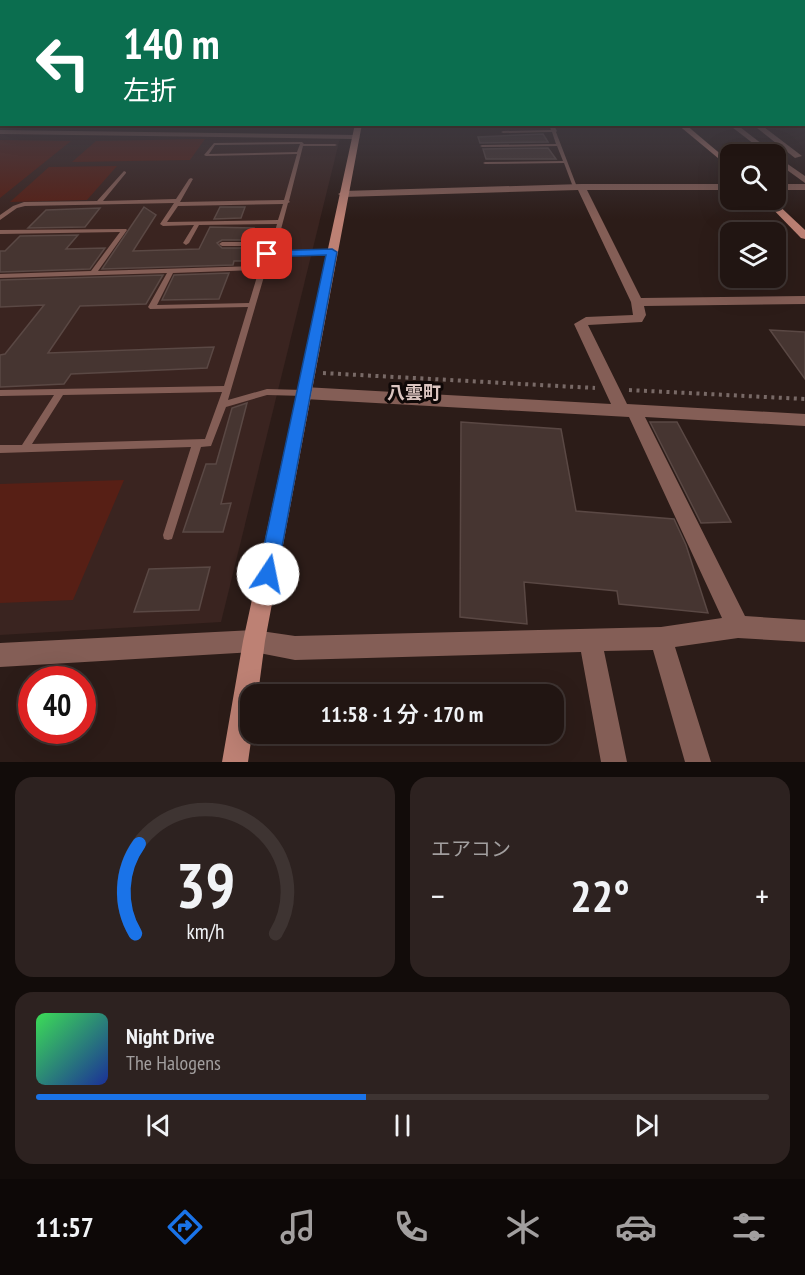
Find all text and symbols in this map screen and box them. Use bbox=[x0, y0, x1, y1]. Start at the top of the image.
text: 140 m bbox=[123, 16, 220, 71]
icon: left bbox=[24, 24, 102, 102]
text: 左折 bbox=[123, 73, 177, 107]
map controls bbox=[720, 144, 786, 288]
button: search bbox=[720, 144, 786, 210]
button: layers bbox=[720, 222, 786, 288]
pin bbox=[241, 228, 292, 279]
icon: arrive bbox=[250, 237, 283, 270]
district label: 八雲町 bbox=[387, 381, 441, 404]
position arrow bbox=[236, 542, 300, 606]
speed limit sign: 40 bbox=[18, 666, 96, 744]
text: 11:58 · 1 分 · 170 m bbox=[321, 700, 483, 728]
text: エアコン bbox=[431, 836, 511, 862]
text: 39 bbox=[175, 844, 235, 925]
text: 22° bbox=[570, 866, 630, 924]
text: − bbox=[431, 874, 445, 917]
text: + bbox=[755, 874, 769, 917]
text: km/h bbox=[186, 917, 224, 945]
text: Night Drive bbox=[126, 1022, 215, 1050]
text: The Halogens bbox=[126, 1050, 221, 1076]
icon: previous bbox=[142, 1109, 175, 1142]
icon: pause bbox=[386, 1109, 419, 1142]
icon: next bbox=[630, 1109, 663, 1142]
icon: directions bbox=[164, 1206, 206, 1248]
icon: music bbox=[277, 1206, 319, 1248]
icon: phone bbox=[390, 1206, 432, 1248]
icon: climate bbox=[502, 1206, 544, 1248]
icon: car bbox=[615, 1206, 657, 1248]
icon: filters bbox=[728, 1206, 770, 1248]
text: 11:57 bbox=[35, 1210, 94, 1244]

